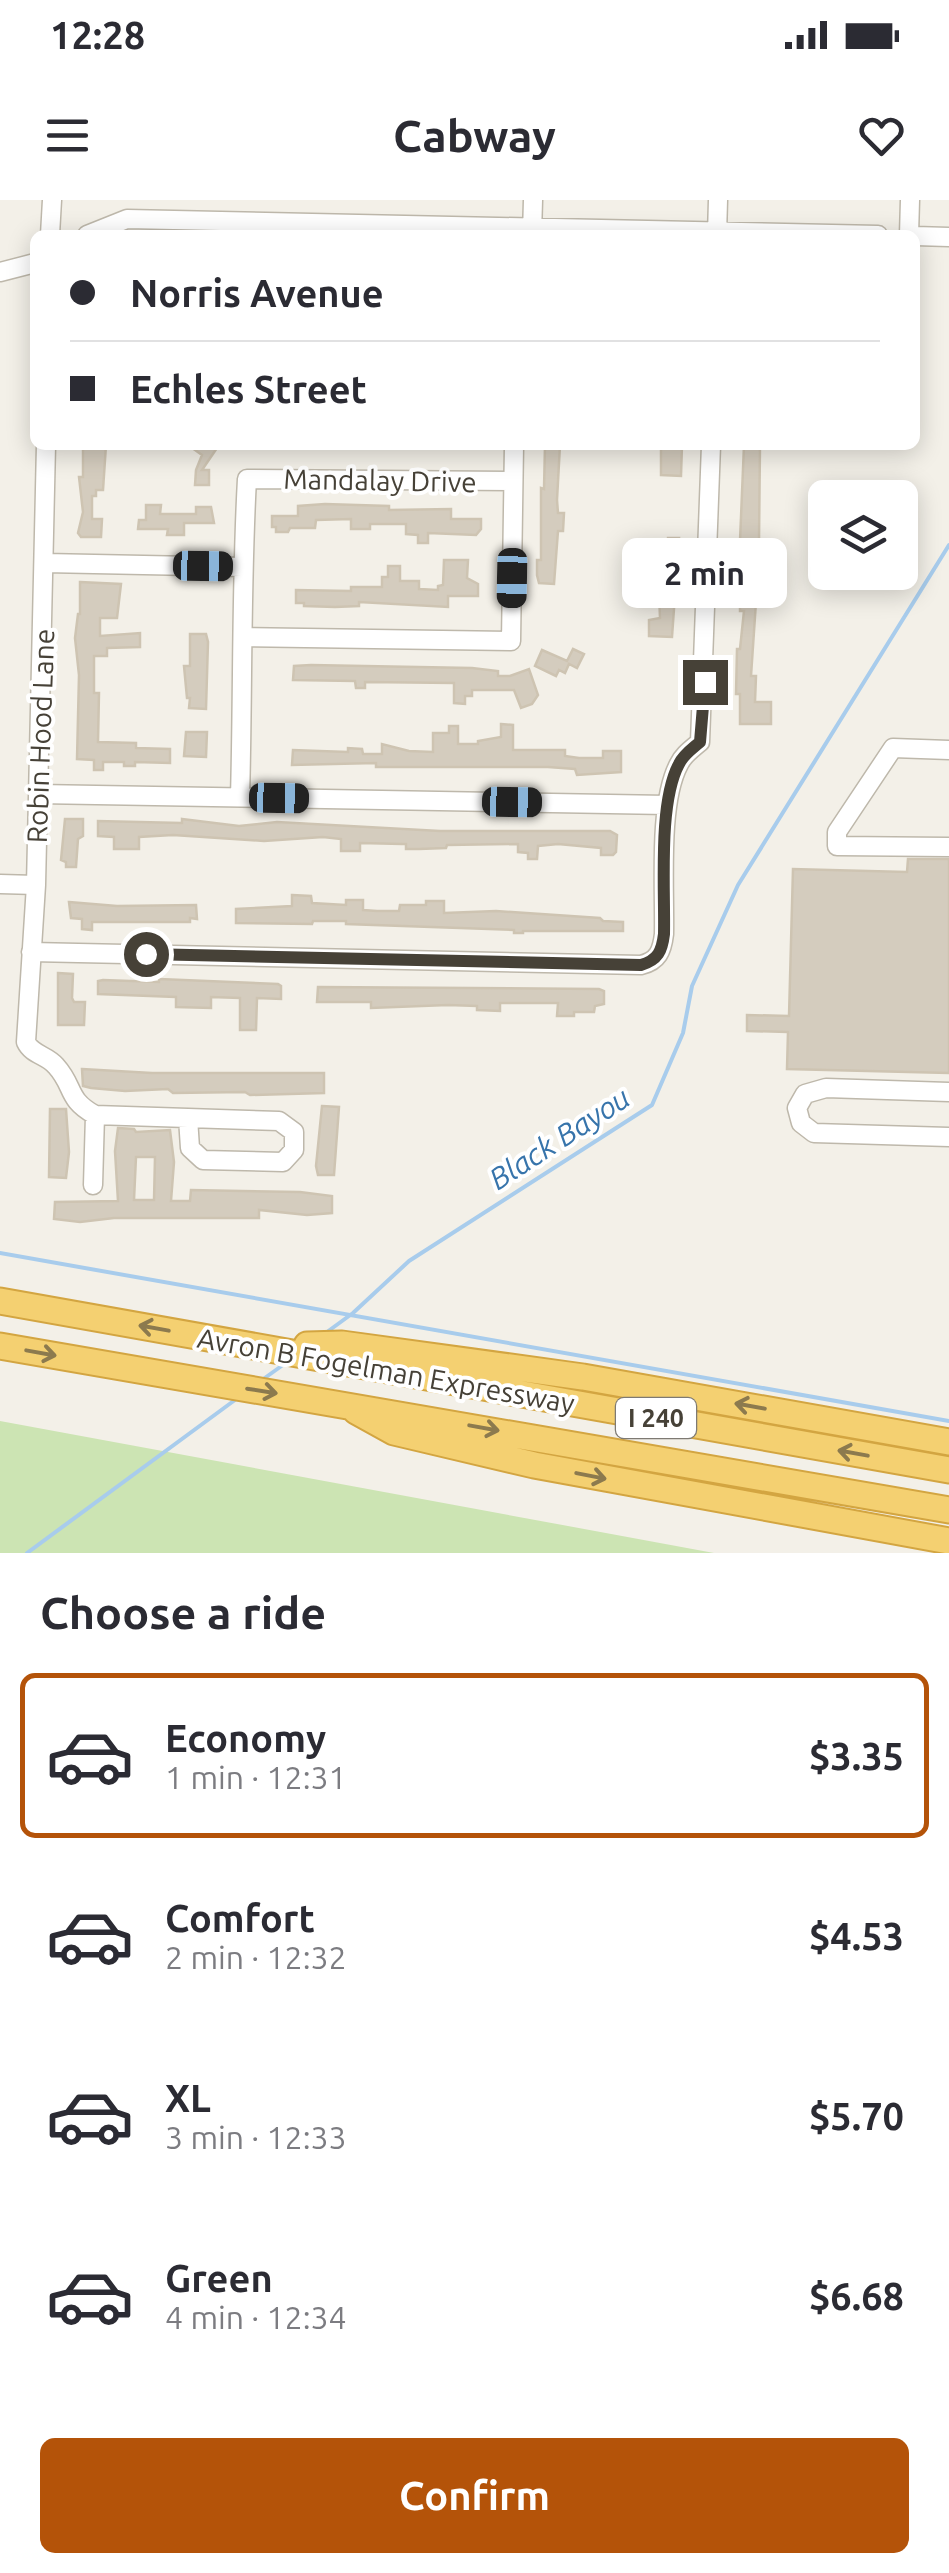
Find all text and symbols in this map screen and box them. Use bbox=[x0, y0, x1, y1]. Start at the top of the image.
text: 12:28 bbox=[50, 14, 145, 56]
icon: menu bbox=[40, 108, 95, 163]
icon: heart bbox=[854, 108, 909, 163]
text: Cabway bbox=[393, 110, 556, 161]
text: Norris Avenue bbox=[130, 272, 384, 314]
text: Echles Street bbox=[130, 368, 367, 410]
street label: Mandalay Drive bbox=[283, 463, 477, 497]
map controls bbox=[808, 480, 918, 590]
button: layers bbox=[808, 480, 918, 590]
callout: 2 min bbox=[622, 537, 788, 607]
car bbox=[496, 548, 528, 608]
car bbox=[173, 550, 233, 582]
text: 2 min bbox=[664, 555, 745, 591]
street label: Robin Hood Lane bbox=[21, 628, 59, 844]
route end bbox=[683, 660, 728, 705]
car bbox=[249, 782, 309, 814]
car bbox=[482, 786, 542, 818]
route start bbox=[124, 932, 169, 977]
water label: Black Bayou bbox=[482, 1080, 636, 1196]
one-way arrow bbox=[139, 1318, 171, 1337]
street label: Avron B Fogelman Expressway bbox=[195, 1322, 577, 1418]
one-way arrow bbox=[24, 1344, 57, 1363]
one-way arrow bbox=[245, 1382, 278, 1401]
one-way arrow bbox=[734, 1396, 766, 1415]
road number: I 240 bbox=[616, 1398, 696, 1438]
one-way arrow bbox=[467, 1419, 499, 1438]
one-way arrow bbox=[837, 1443, 870, 1462]
one-way arrow bbox=[575, 1468, 607, 1487]
text: Choose a ride bbox=[40, 1587, 326, 1638]
icon: car bbox=[45, 1711, 135, 1801]
text: Economy bbox=[165, 1717, 326, 1759]
text: $3.35 bbox=[809, 1735, 904, 1777]
text: 1 min · 12:31 bbox=[165, 1759, 347, 1795]
icon: car bbox=[45, 1891, 135, 1981]
text: Comfort bbox=[165, 1897, 315, 1939]
text: $4.53 bbox=[809, 1915, 904, 1957]
text: 2 min · 12:32 bbox=[165, 1939, 347, 1975]
icon: car bbox=[45, 2071, 135, 2161]
text: XL bbox=[165, 2077, 211, 2119]
text: $5.70 bbox=[809, 2095, 904, 2137]
text: 3 min · 12:33 bbox=[165, 2119, 347, 2155]
icon: car bbox=[45, 2251, 135, 2341]
text: Green bbox=[165, 2257, 273, 2299]
text: $6.68 bbox=[809, 2275, 904, 2317]
text: 4 min · 12:34 bbox=[165, 2299, 347, 2335]
button: Confirm bbox=[40, 2438, 909, 2553]

